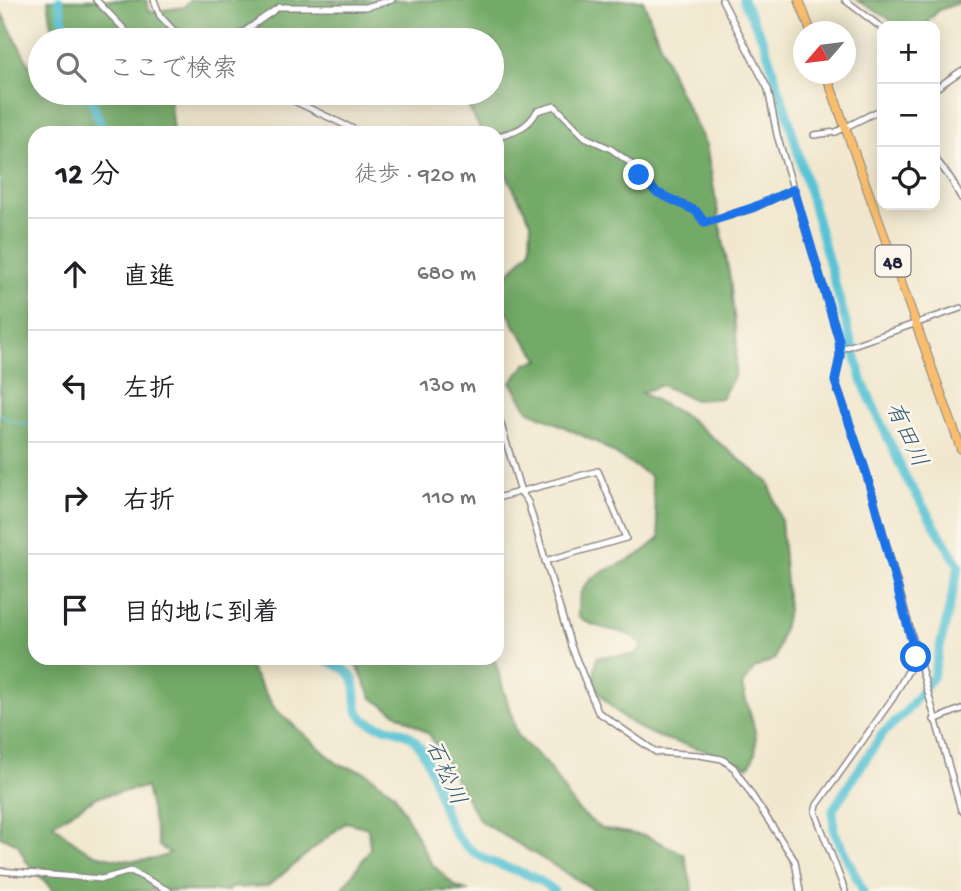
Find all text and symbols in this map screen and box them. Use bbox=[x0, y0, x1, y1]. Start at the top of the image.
north arrow bbox=[793, 21, 856, 84]
map controls bbox=[877, 21, 940, 210]
button: + bbox=[877, 21, 940, 84]
search box bbox=[28, 28, 504, 105]
icon: search bbox=[52, 48, 90, 86]
text: ここで検索 bbox=[108, 56, 238, 87]
button: − bbox=[877, 84, 940, 147]
button: locate bbox=[877, 147, 940, 210]
route end bbox=[623, 159, 654, 190]
text: 12 分 bbox=[56, 160, 120, 195]
text: 徒歩 · 920 m bbox=[354, 163, 476, 190]
road number: 48 bbox=[876, 246, 910, 276]
icon: ahead bbox=[56, 255, 94, 293]
text: 680 m bbox=[417, 261, 476, 288]
text: 直進 bbox=[123, 264, 175, 295]
icon: left bbox=[56, 367, 94, 405]
text: 130 m bbox=[420, 373, 476, 400]
text: 左折 bbox=[123, 376, 175, 407]
water label: 有田川 bbox=[878, 398, 933, 472]
icon: right bbox=[56, 479, 94, 517]
text: 110 m bbox=[423, 485, 476, 512]
text: 右折 bbox=[123, 488, 175, 519]
icon: arrive bbox=[56, 591, 94, 629]
text: 目的地に到着 bbox=[123, 600, 279, 631]
route start bbox=[900, 641, 931, 672]
water label: 石松川 bbox=[417, 736, 470, 810]

